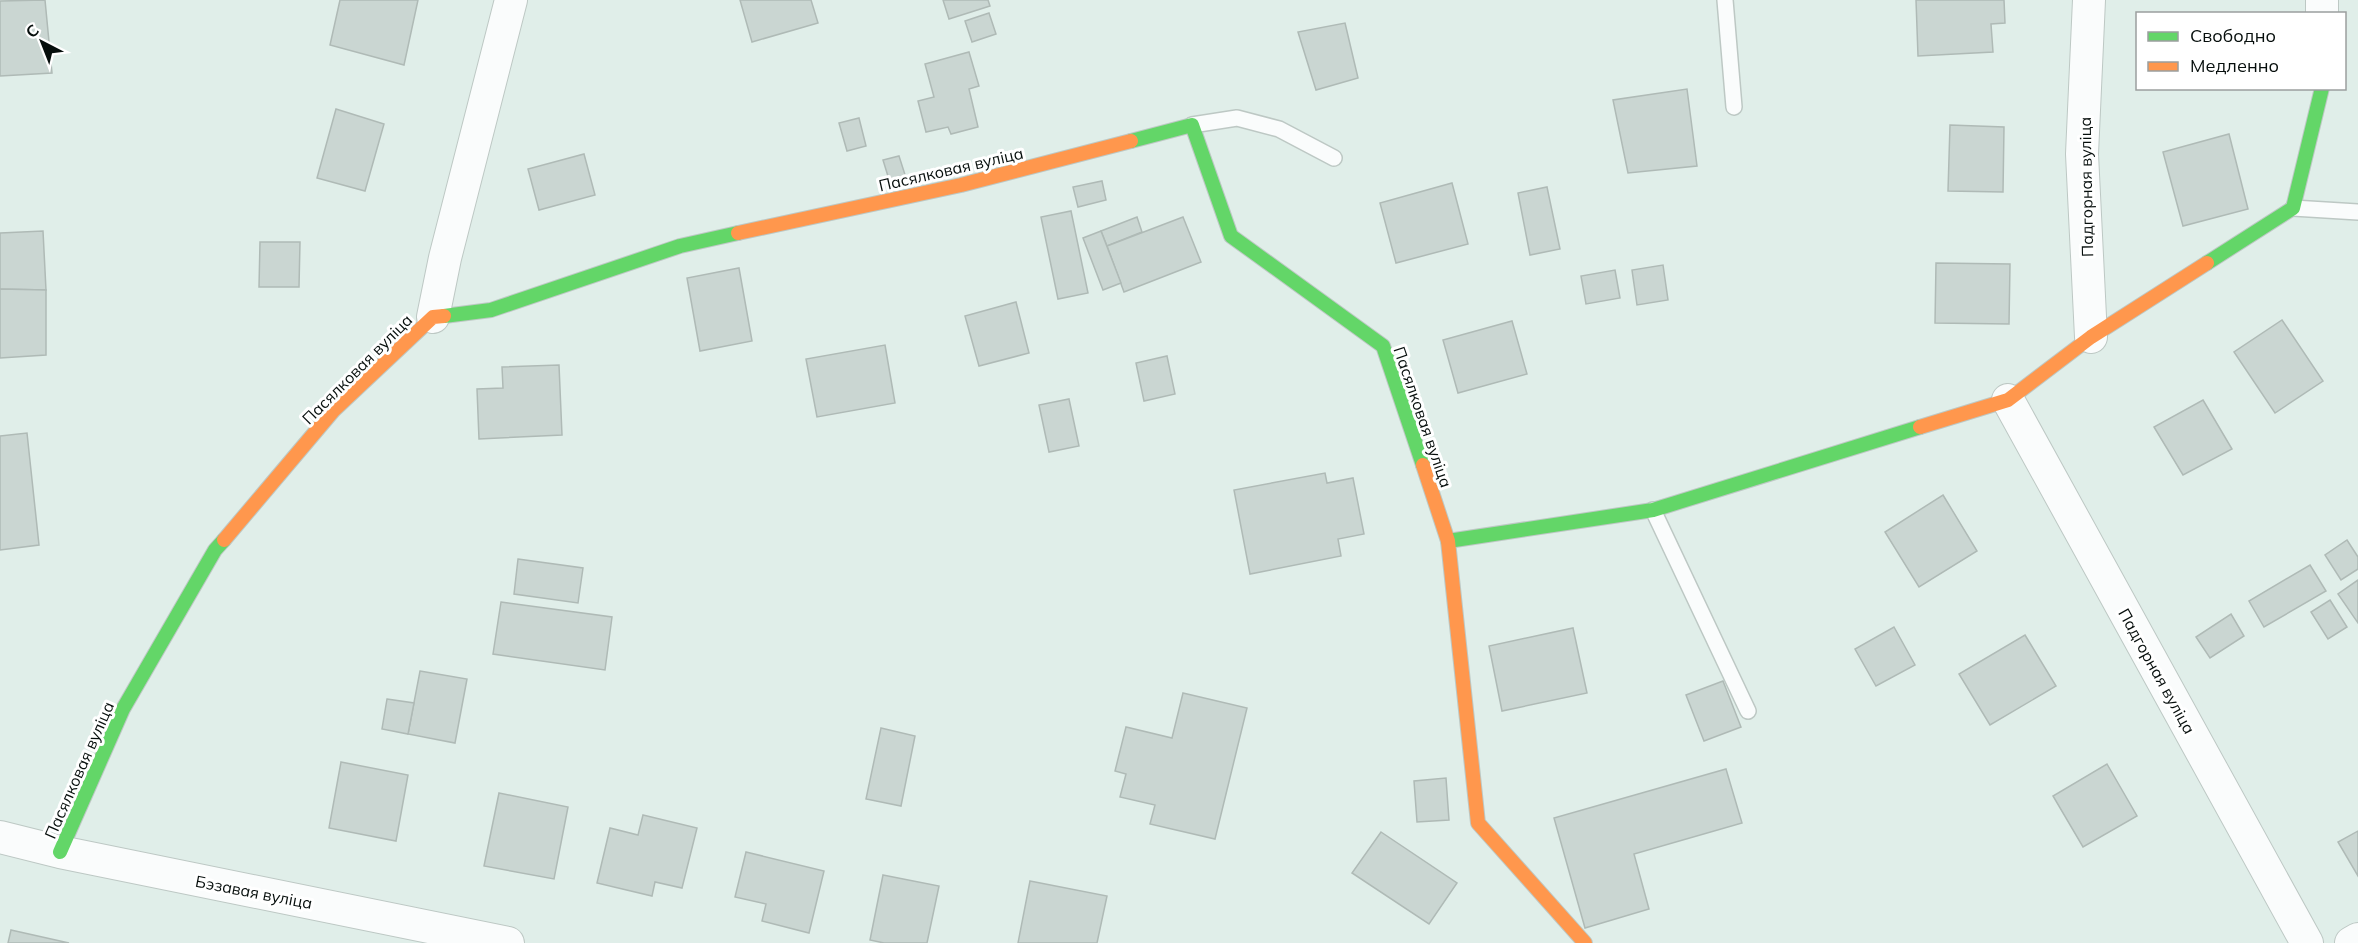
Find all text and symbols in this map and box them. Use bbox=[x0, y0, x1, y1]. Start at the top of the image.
north arrow bbox=[12, 12, 72, 72]
legend bbox=[2136, 12, 2346, 90]
text: С bbox=[21, 20, 43, 42]
text: Свободно bbox=[2190, 24, 2276, 47]
text: Медленно bbox=[2190, 54, 2279, 77]
street label: Падгорная вуліца bbox=[2075, 117, 2097, 257]
street label: Пасялковая вуліца bbox=[877, 143, 1025, 195]
street label: Пасялковая вуліца bbox=[298, 310, 416, 428]
street label: Пасялковая вуліца bbox=[1389, 344, 1457, 490]
street label: Падгорная вуліца bbox=[2114, 605, 2200, 737]
street label: Пасялковая вуліца bbox=[40, 698, 118, 842]
street label: Бэзавая вуліца bbox=[194, 871, 314, 913]

